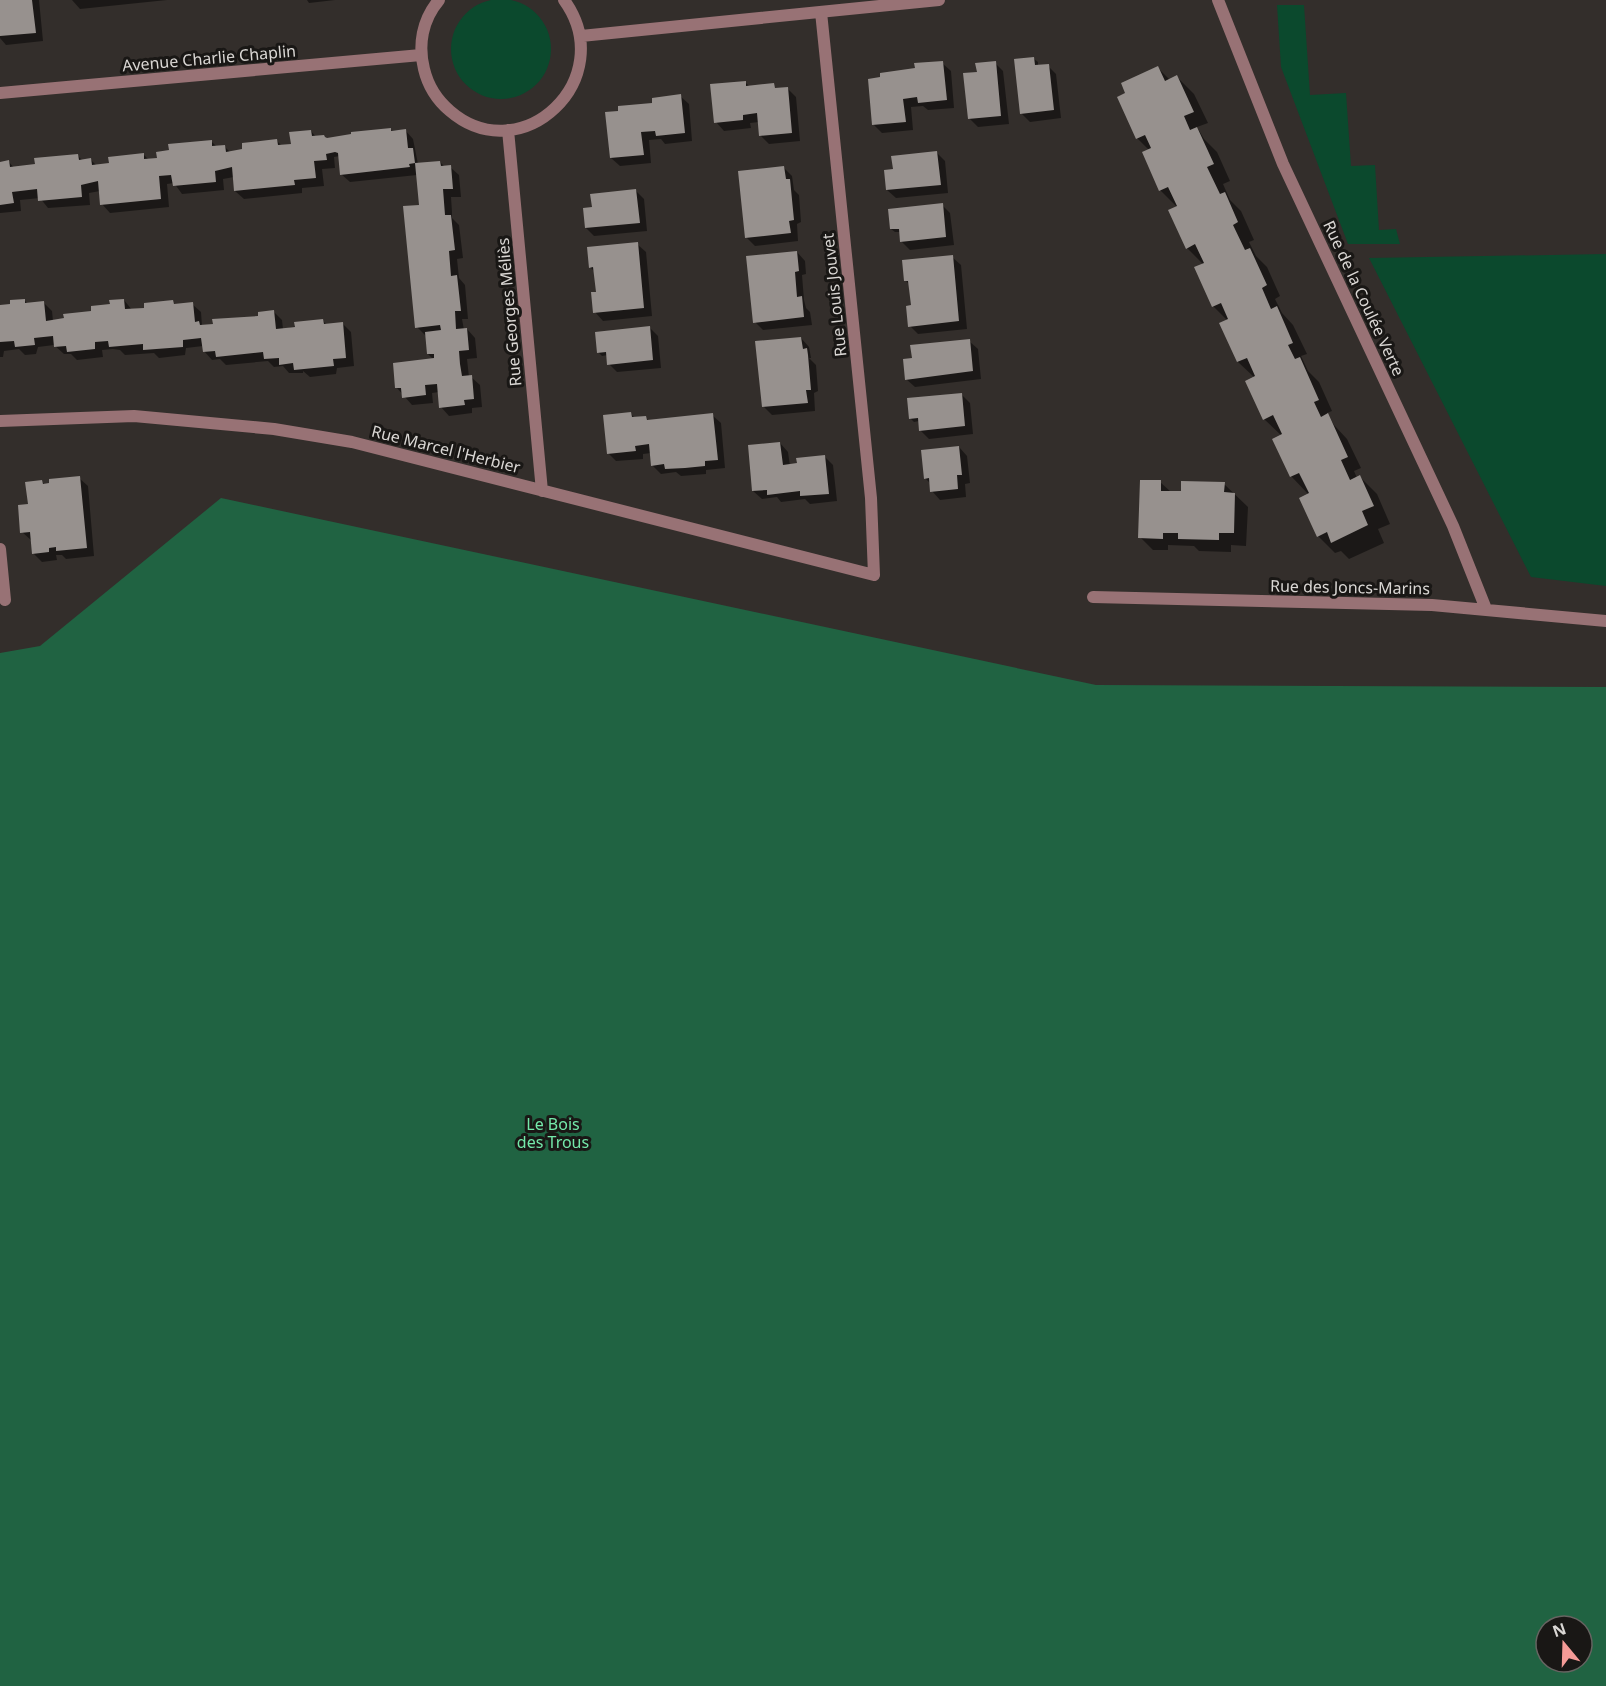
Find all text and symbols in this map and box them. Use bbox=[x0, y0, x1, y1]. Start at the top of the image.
street label: Avenue Charlie Chaplin bbox=[121, 39, 297, 77]
street label: Rue de la Coulée Verte bbox=[1318, 217, 1410, 379]
street label: Rue Louis Jouvet bbox=[817, 232, 851, 358]
street label: Rue Georges Méliès bbox=[492, 237, 526, 387]
street label: Rue Marcel l'Herbier bbox=[369, 420, 523, 478]
street label: Rue des Joncs-Marins bbox=[1270, 575, 1430, 599]
park label: Le Bois des Trous bbox=[517, 1113, 589, 1153]
north arrow bbox=[1534, 1614, 1594, 1674]
text: N bbox=[1549, 1617, 1569, 1642]

